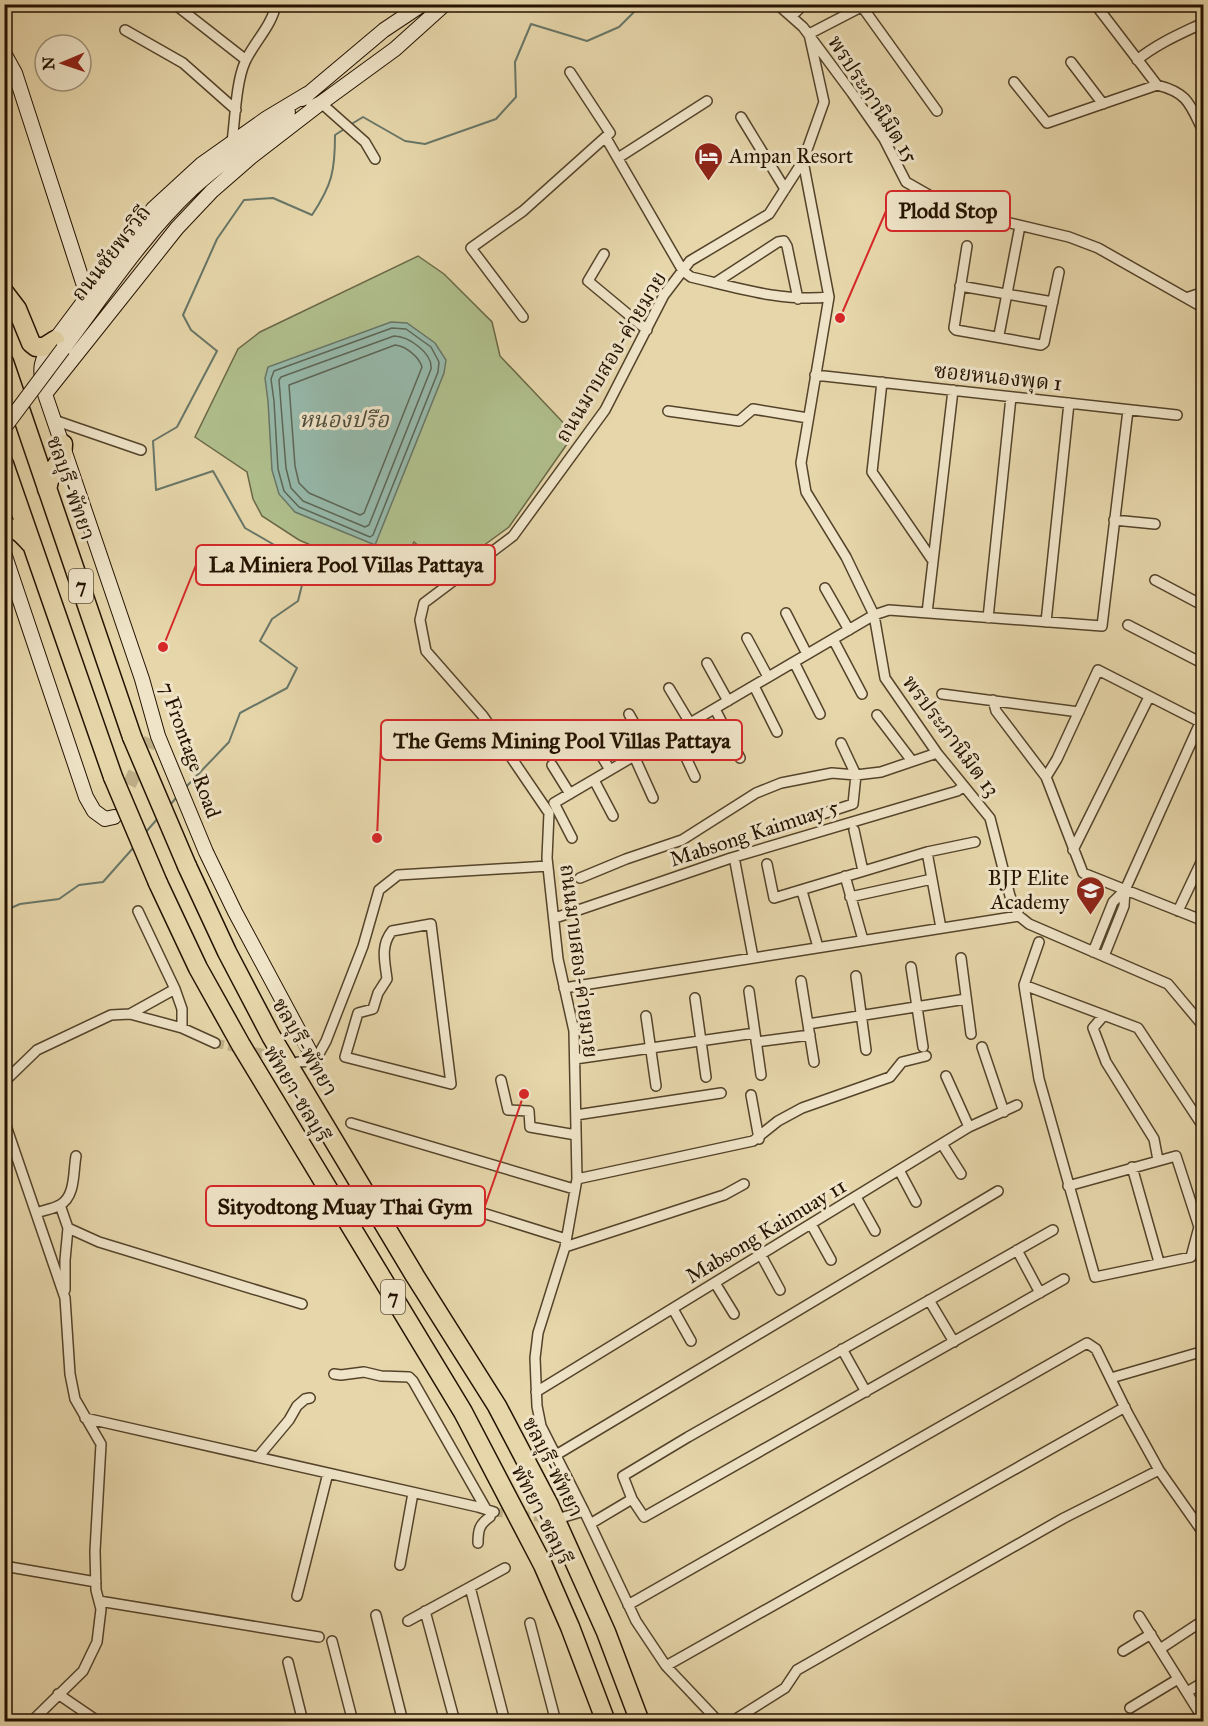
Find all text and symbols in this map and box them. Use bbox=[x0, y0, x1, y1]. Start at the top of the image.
street label: พรประภานิมิต 15 bbox=[822, 30, 924, 168]
north arrow bbox=[33, 33, 93, 93]
text: N bbox=[39, 56, 58, 71]
hotel icon: Ampan Resort bbox=[692, 140, 724, 182]
place label: Ampan Resort bbox=[728, 143, 854, 169]
callout: Plodd Stop bbox=[886, 191, 1010, 231]
text: Plodd Stop bbox=[898, 197, 998, 224]
street label: ถนนชัยพรวิถี bbox=[66, 200, 156, 306]
street label: ถนนมาบสอง-ค่ายมวย bbox=[550, 267, 672, 447]
street label: ซอยหนองพุด 1 bbox=[933, 357, 1063, 398]
water label: หนองปรือ bbox=[299, 406, 390, 433]
street label: ชลบุรี-พัทยา bbox=[40, 432, 101, 544]
callout: La Miniera Pool Villas Pattaya bbox=[196, 545, 495, 585]
text: La Miniera Pool Villas Pattaya bbox=[209, 551, 484, 578]
road number: 7 bbox=[69, 569, 93, 603]
street label: พรประภานิมิต 13 bbox=[897, 670, 1005, 802]
street label: 7 Frontage Road bbox=[153, 678, 227, 822]
callout: The Gems Mining Pool Villas Pattaya bbox=[381, 720, 742, 760]
text: The Gems Mining Pool Villas Pattaya bbox=[392, 727, 731, 754]
street label: Mabsong Kaimuay 5 bbox=[666, 793, 842, 873]
street label: ถนนมาบสอง-ค่ายมวย bbox=[554, 863, 604, 1059]
place label: BJP Elite Academy bbox=[988, 865, 1070, 915]
school or university icon: BJP Elite Academy bbox=[1074, 874, 1106, 916]
street label: ชลบุรี-พัทยา bbox=[266, 993, 343, 1101]
street label: พัทยา-ชลบุรี bbox=[257, 1041, 336, 1148]
street label: Mabsong Kaimuay 11 bbox=[681, 1173, 851, 1289]
callout: Sityodtong Muay Thai Gym bbox=[206, 1186, 485, 1226]
text: Sityodtong Muay Thai Gym bbox=[217, 1193, 473, 1220]
road number: 7 bbox=[381, 1280, 405, 1314]
street label: ชลบุรี-พัทยา bbox=[516, 1413, 589, 1522]
street label: พัทยา-ชลบุรี bbox=[505, 1461, 578, 1570]

